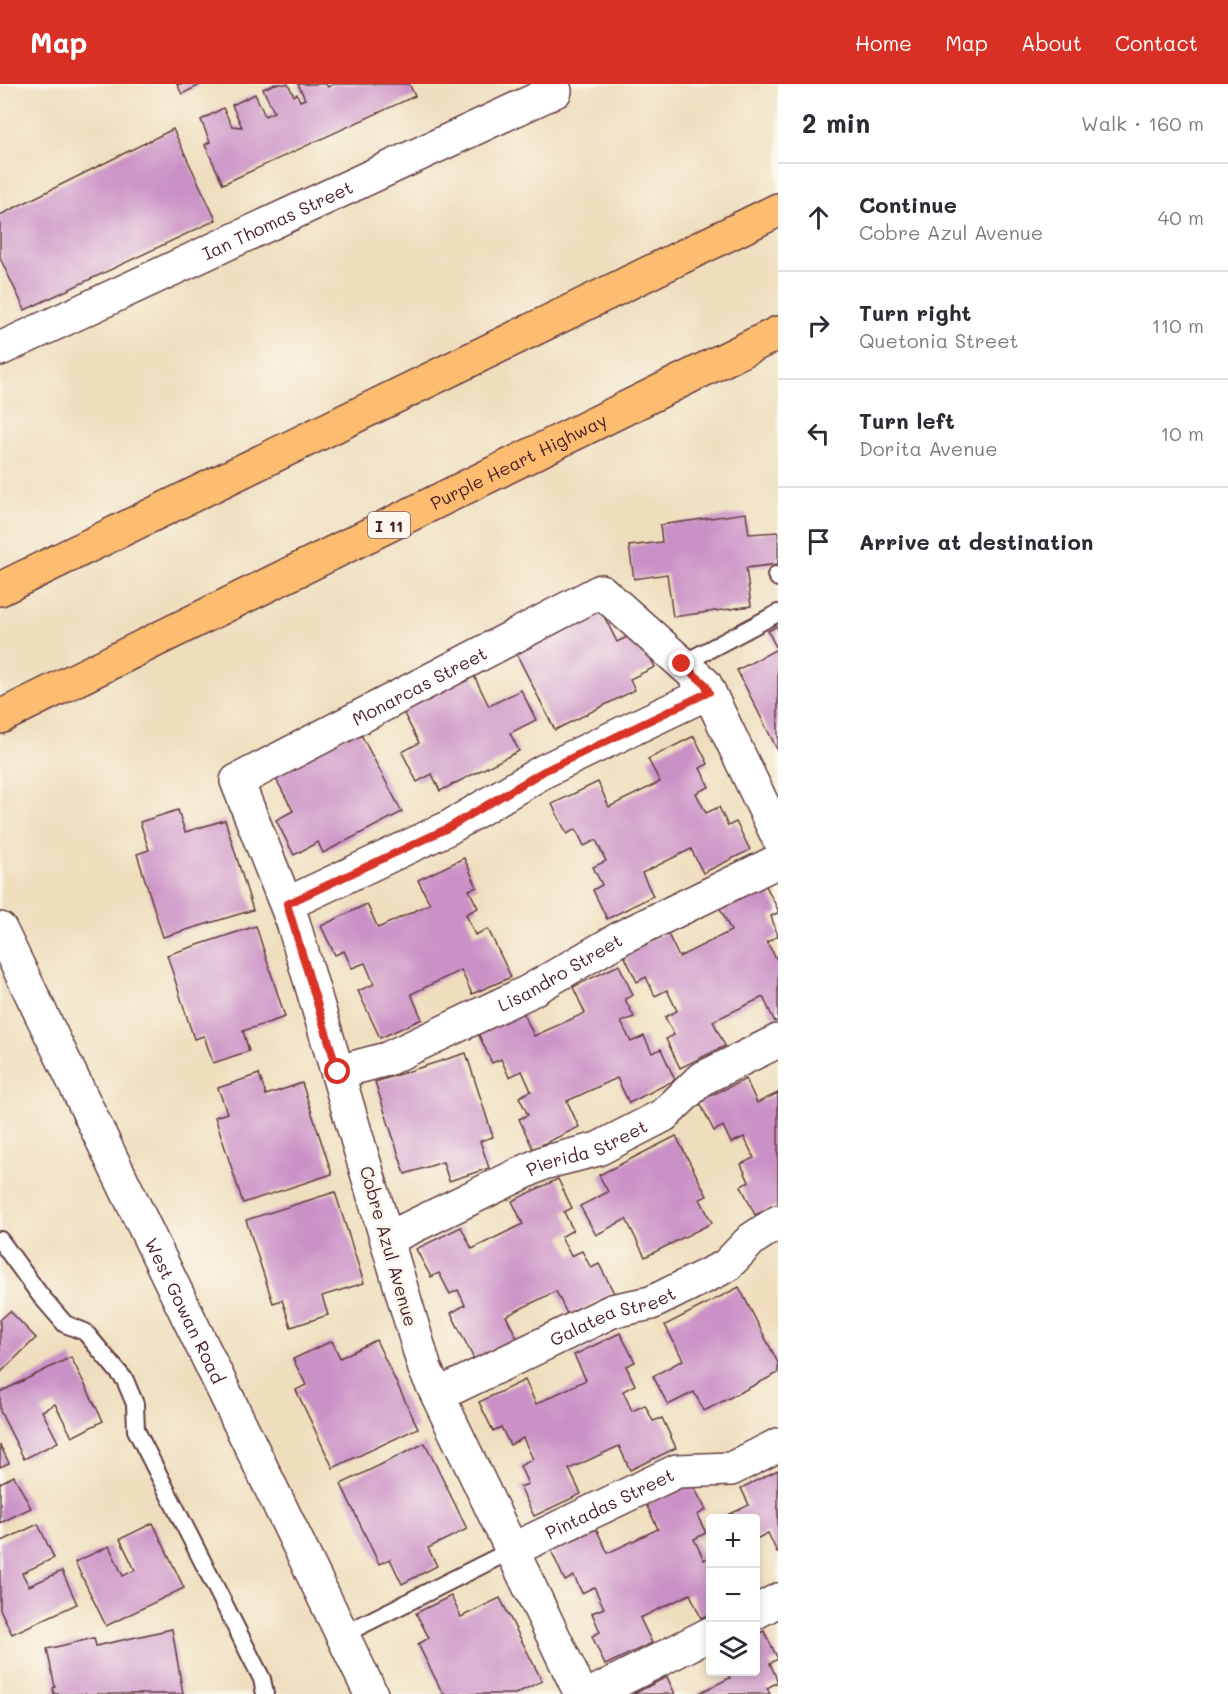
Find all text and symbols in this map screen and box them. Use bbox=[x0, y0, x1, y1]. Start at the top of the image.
text: Map bbox=[30, 24, 87, 60]
text: Home bbox=[855, 29, 912, 56]
text: Map bbox=[945, 29, 988, 56]
text: About bbox=[1021, 29, 1082, 56]
text: Contact bbox=[1115, 29, 1198, 56]
text: 2 min bbox=[802, 106, 870, 140]
text: Walk · 160 m bbox=[1081, 110, 1204, 136]
street label: Ian Thomas Street bbox=[198, 175, 357, 265]
text: Continue bbox=[859, 190, 957, 219]
icon: ahead bbox=[802, 201, 835, 234]
text: 40 m bbox=[1158, 204, 1204, 230]
text: Cobre Azul Avenue bbox=[859, 219, 1043, 245]
text: Turn right bbox=[859, 298, 971, 327]
icon: right bbox=[802, 309, 835, 342]
text: 110 m bbox=[1151, 312, 1204, 338]
text: Quetonia Street bbox=[859, 327, 1018, 353]
text: Turn left bbox=[859, 406, 955, 435]
street label: Purple Heart Highway bbox=[426, 407, 611, 515]
icon: left bbox=[802, 417, 835, 450]
text: 10 m bbox=[1160, 420, 1204, 446]
text: Dorita Avenue bbox=[859, 435, 998, 461]
road number: I 11 bbox=[368, 512, 410, 538]
icon: arrive bbox=[802, 525, 835, 558]
text: Arrive at destination bbox=[859, 527, 1094, 556]
street label: Monarcas Street bbox=[348, 641, 491, 731]
route end bbox=[668, 650, 694, 676]
street label: Lisandro Street bbox=[494, 928, 626, 1017]
route start bbox=[324, 1058, 350, 1084]
street label: Pierida Street bbox=[522, 1114, 651, 1181]
street label: Cobre Azul Avenue bbox=[355, 1163, 423, 1329]
street label: West Gowan Road bbox=[139, 1234, 231, 1387]
street label: Galatea Street bbox=[545, 1281, 679, 1351]
street label: Pintadas Street bbox=[541, 1462, 678, 1544]
map controls bbox=[706, 1514, 760, 1676]
button: + bbox=[706, 1514, 760, 1568]
button: − bbox=[706, 1568, 760, 1622]
button: layers bbox=[706, 1622, 760, 1676]

